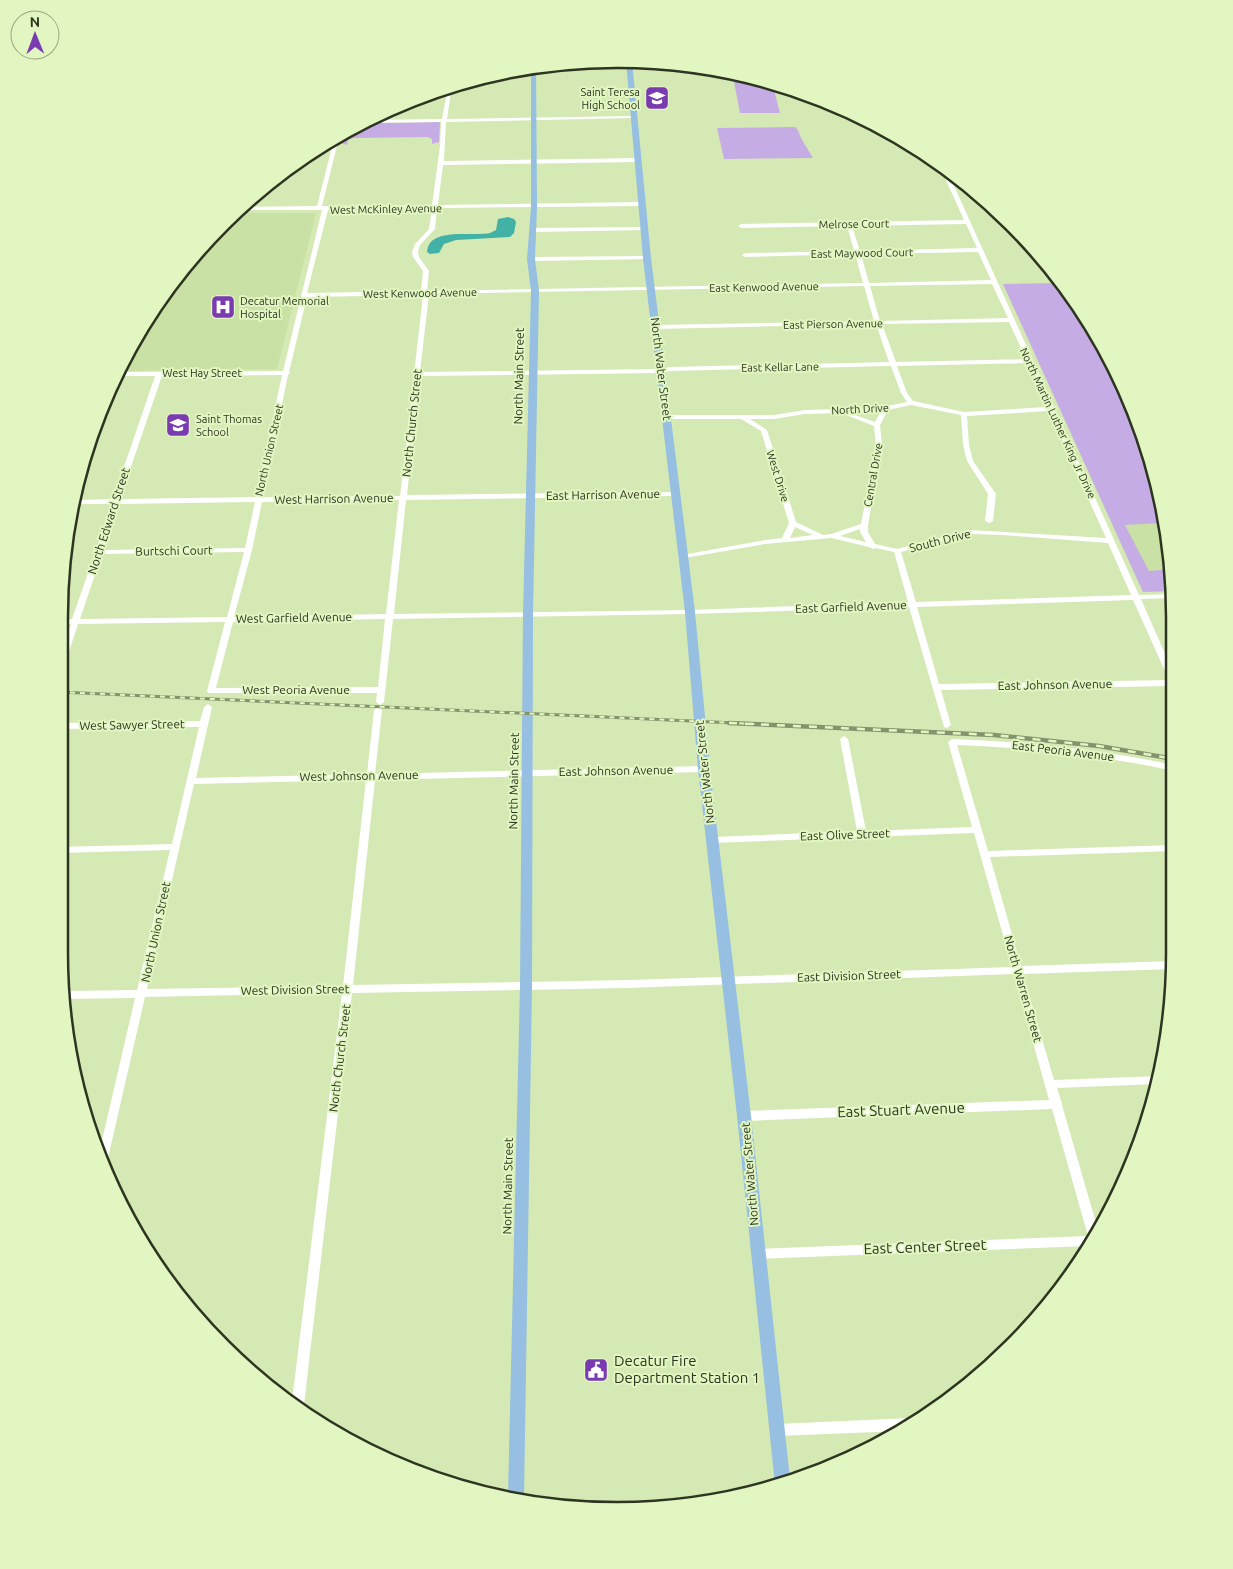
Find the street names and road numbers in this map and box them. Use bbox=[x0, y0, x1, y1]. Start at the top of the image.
street label: West McKinley Avenue bbox=[330, 202, 442, 216]
street label: Melrose Court bbox=[819, 217, 890, 231]
street label: East Maywood Court bbox=[811, 246, 914, 260]
street label: East Kenwood Avenue bbox=[709, 280, 819, 294]
street label: West Kenwood Avenue bbox=[363, 286, 477, 300]
street label: North Water Street bbox=[649, 317, 674, 421]
street label: East Pierson Avenue bbox=[783, 317, 883, 331]
street label: North Main Street bbox=[511, 327, 526, 425]
street label: North Martin Luther King Jr Drive bbox=[1018, 346, 1098, 500]
street label: East Kellar Lane bbox=[741, 360, 819, 374]
street label: West Hay Street bbox=[162, 367, 242, 379]
street label: North Church Street bbox=[399, 368, 424, 478]
street label: North Union Street bbox=[253, 402, 286, 497]
street label: North Drive bbox=[831, 402, 889, 416]
street label: Central Drive bbox=[861, 442, 885, 508]
street label: West Drive bbox=[764, 449, 792, 503]
street label: North Edward Street bbox=[85, 466, 132, 576]
street label: East Harrison Avenue bbox=[546, 487, 660, 502]
street label: West Harrison Avenue bbox=[274, 491, 394, 506]
street label: South Drive bbox=[908, 527, 972, 554]
street label: Burtschi Court bbox=[135, 543, 213, 558]
street label: East Garfield Avenue bbox=[795, 598, 907, 615]
street label: West Garfield Avenue bbox=[236, 610, 352, 625]
street label: East Johnson Avenue bbox=[998, 677, 1112, 692]
street label: West Peoria Avenue bbox=[242, 683, 350, 696]
street label: West Sawyer Street bbox=[79, 717, 185, 732]
street label: North Water Street bbox=[693, 720, 716, 824]
street label: North Main Street bbox=[506, 732, 521, 830]
street label: East Peoria Avenue bbox=[1011, 738, 1115, 763]
street label: East Johnson Avenue bbox=[559, 763, 673, 778]
street label: West Johnson Avenue bbox=[299, 768, 419, 783]
street label: East Olive Street bbox=[800, 826, 890, 843]
street label: North Union Street bbox=[138, 880, 173, 983]
street label: North Warren Street bbox=[1002, 934, 1045, 1044]
street label: East Division Street bbox=[797, 967, 901, 984]
street label: West Division Street bbox=[241, 982, 350, 997]
street label: North Church Street bbox=[326, 1003, 353, 1113]
street label: East Stuart Avenue bbox=[837, 1099, 965, 1120]
street label: North Water Street bbox=[738, 1122, 760, 1226]
street label: North Main Street bbox=[500, 1137, 515, 1235]
street label: East Center Street bbox=[863, 1236, 987, 1257]

